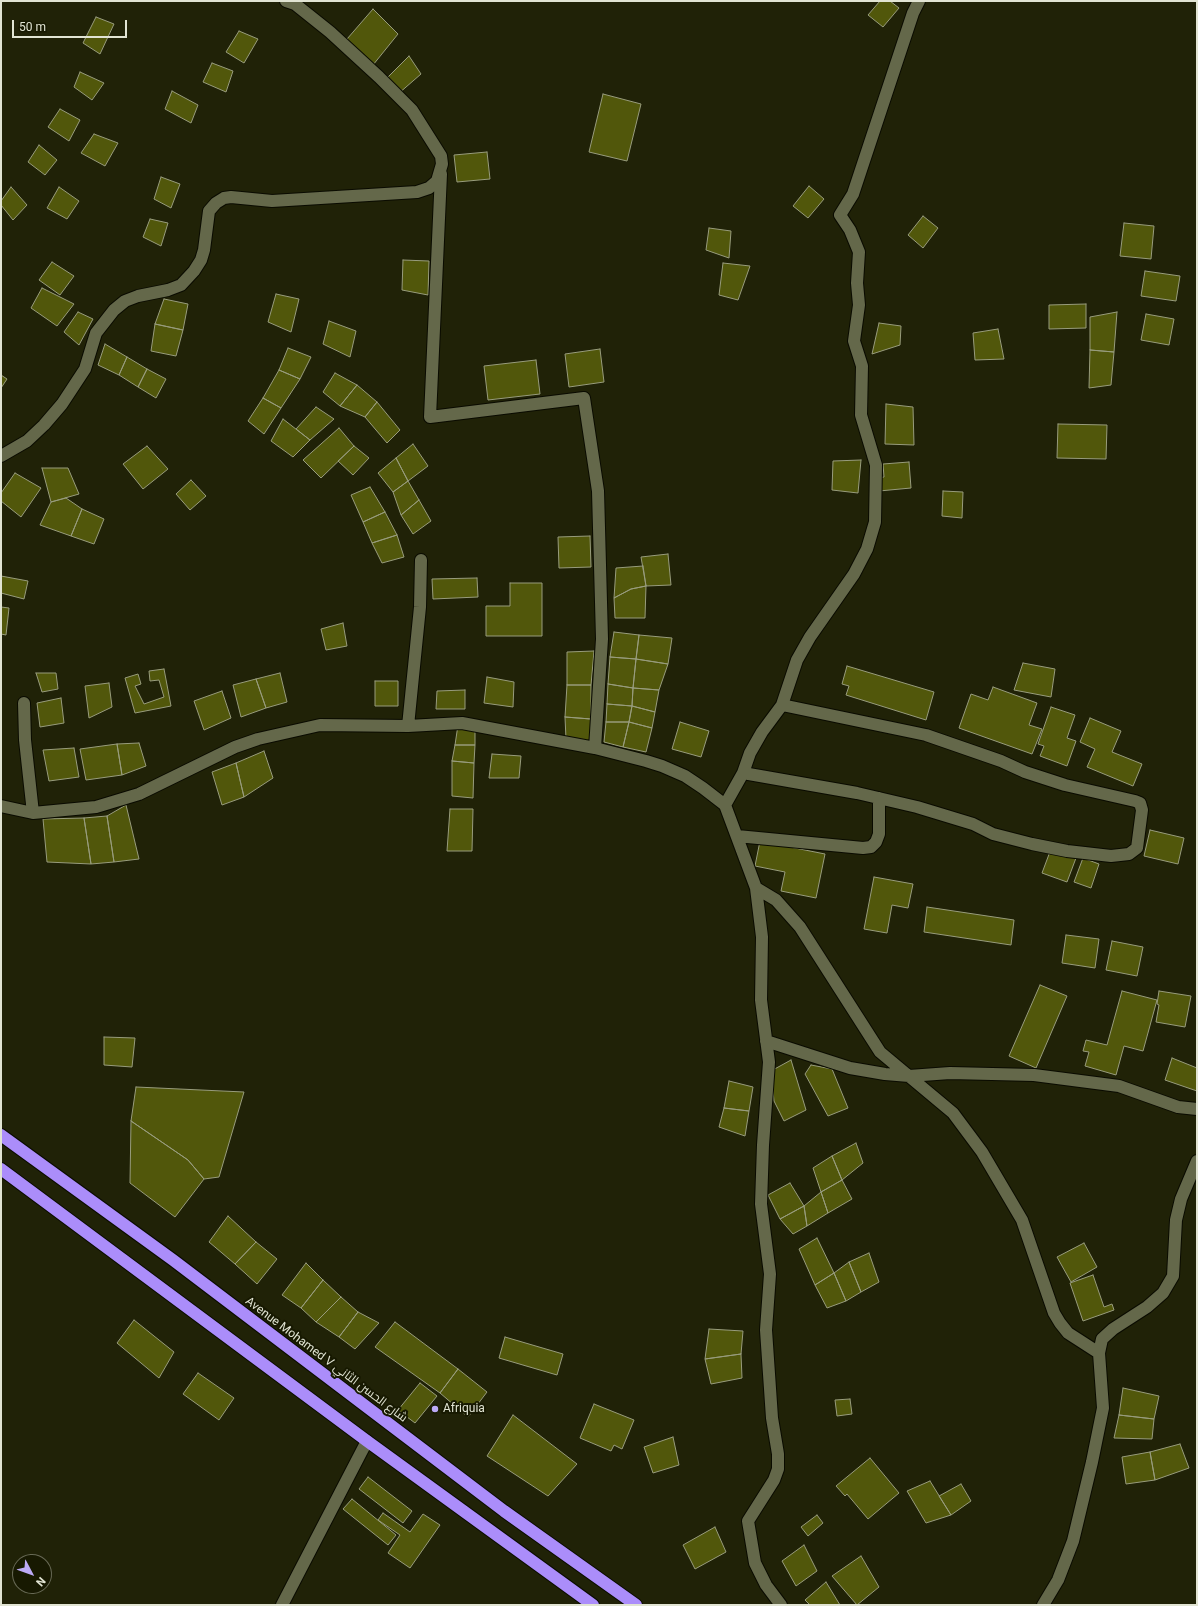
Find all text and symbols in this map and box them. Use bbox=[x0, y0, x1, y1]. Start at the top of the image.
scale bar bbox=[14, 12, 129, 38]
text: 50 m bbox=[19, 20, 46, 34]
street label: Avenue Mohamed V شارع الحسن الثاني bbox=[242, 1294, 410, 1426]
place label: Afriquia bbox=[443, 1402, 485, 1416]
marker: Afriquia bbox=[430, 1404, 440, 1414]
north arrow bbox=[12, 1554, 52, 1594]
text: N bbox=[33, 1574, 48, 1589]

